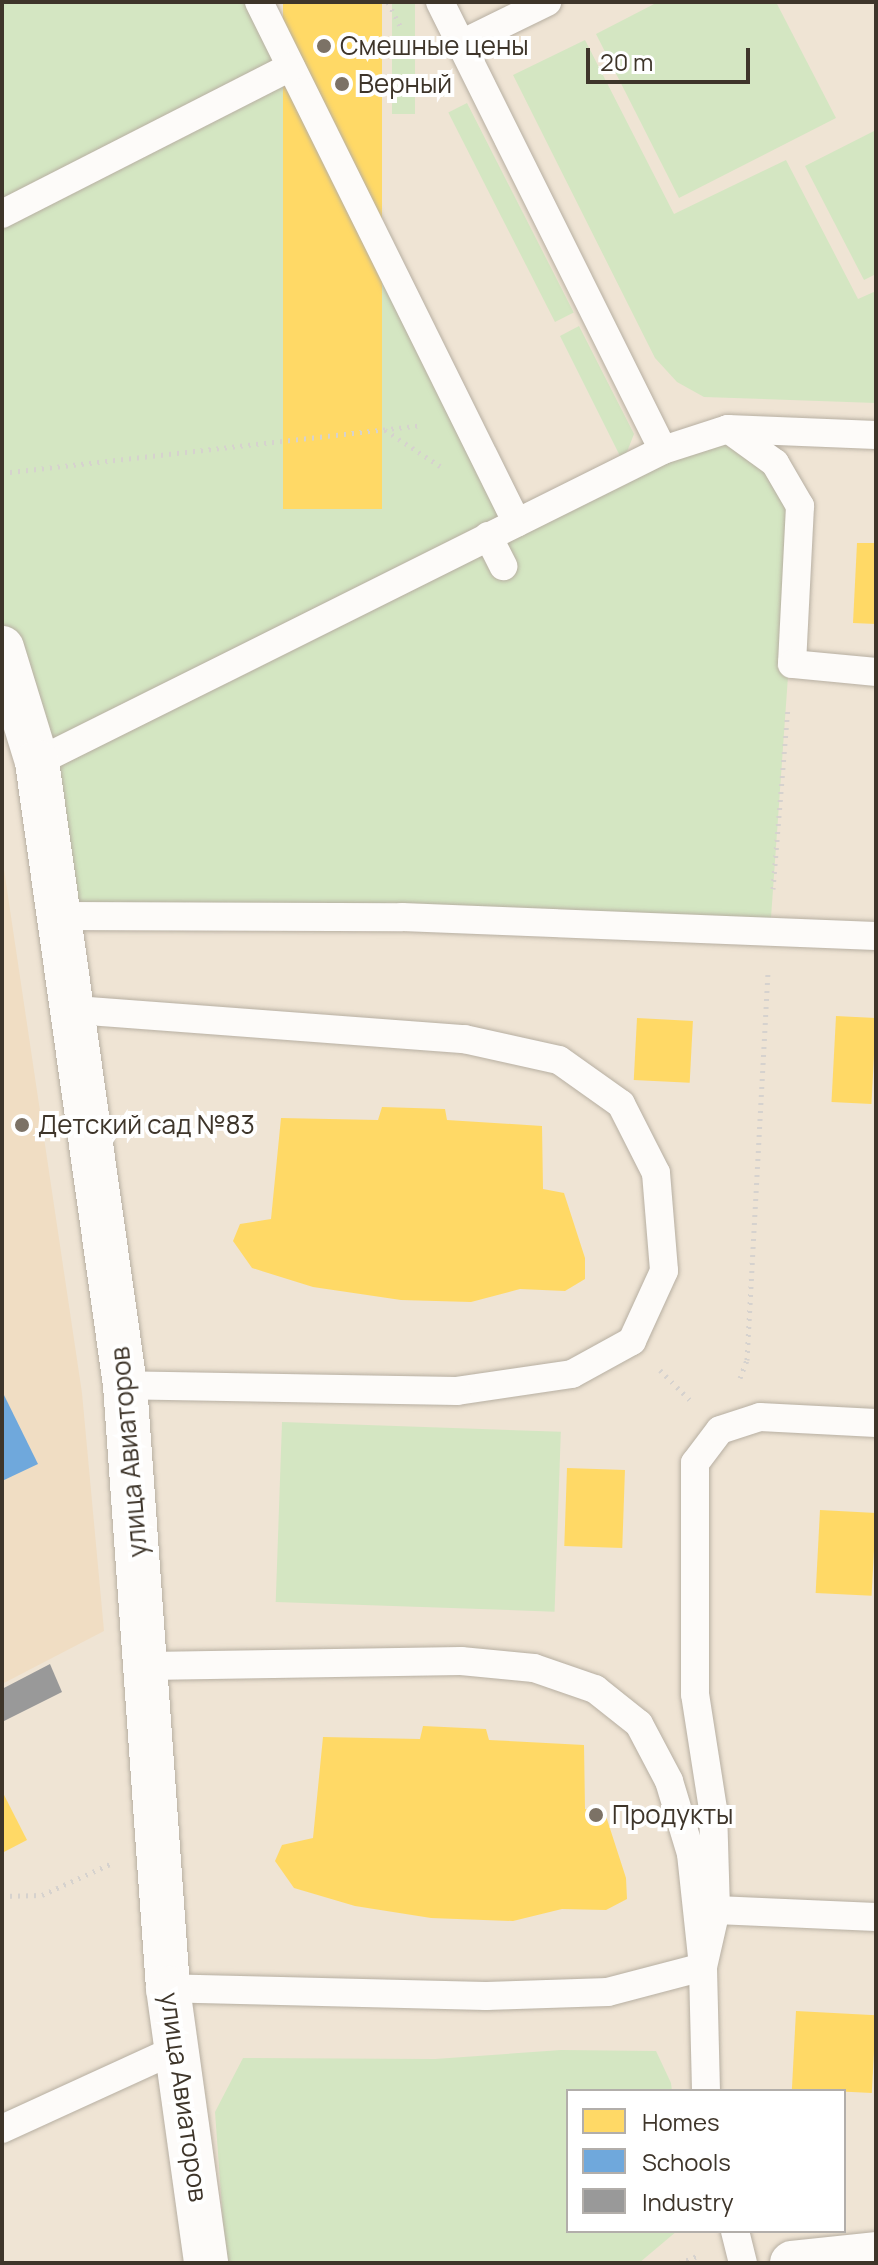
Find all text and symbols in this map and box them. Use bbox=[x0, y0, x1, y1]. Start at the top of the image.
place label: Смешные цены bbox=[340, 30, 529, 62]
scale bar bbox=[590, 32, 754, 82]
marker: Смешные цены bbox=[315, 37, 333, 55]
text: 20 m bbox=[600, 45, 653, 78]
place label: Верный bbox=[358, 68, 452, 100]
marker: Верный bbox=[333, 75, 351, 93]
place label: Детский сад №83 bbox=[38, 1109, 255, 1141]
marker: Детский сад №83 bbox=[13, 1116, 31, 1134]
street label: улица Авиаторов bbox=[104, 1345, 154, 1559]
place label: Продукты bbox=[612, 1799, 734, 1831]
marker: Продукты bbox=[587, 1806, 605, 1824]
street label: улица Авиаторов bbox=[154, 1990, 214, 2204]
legend bbox=[566, 2089, 846, 2233]
text: Homes bbox=[642, 2105, 720, 2138]
text: Schools bbox=[642, 2145, 731, 2178]
text: Industry bbox=[642, 2185, 734, 2218]

